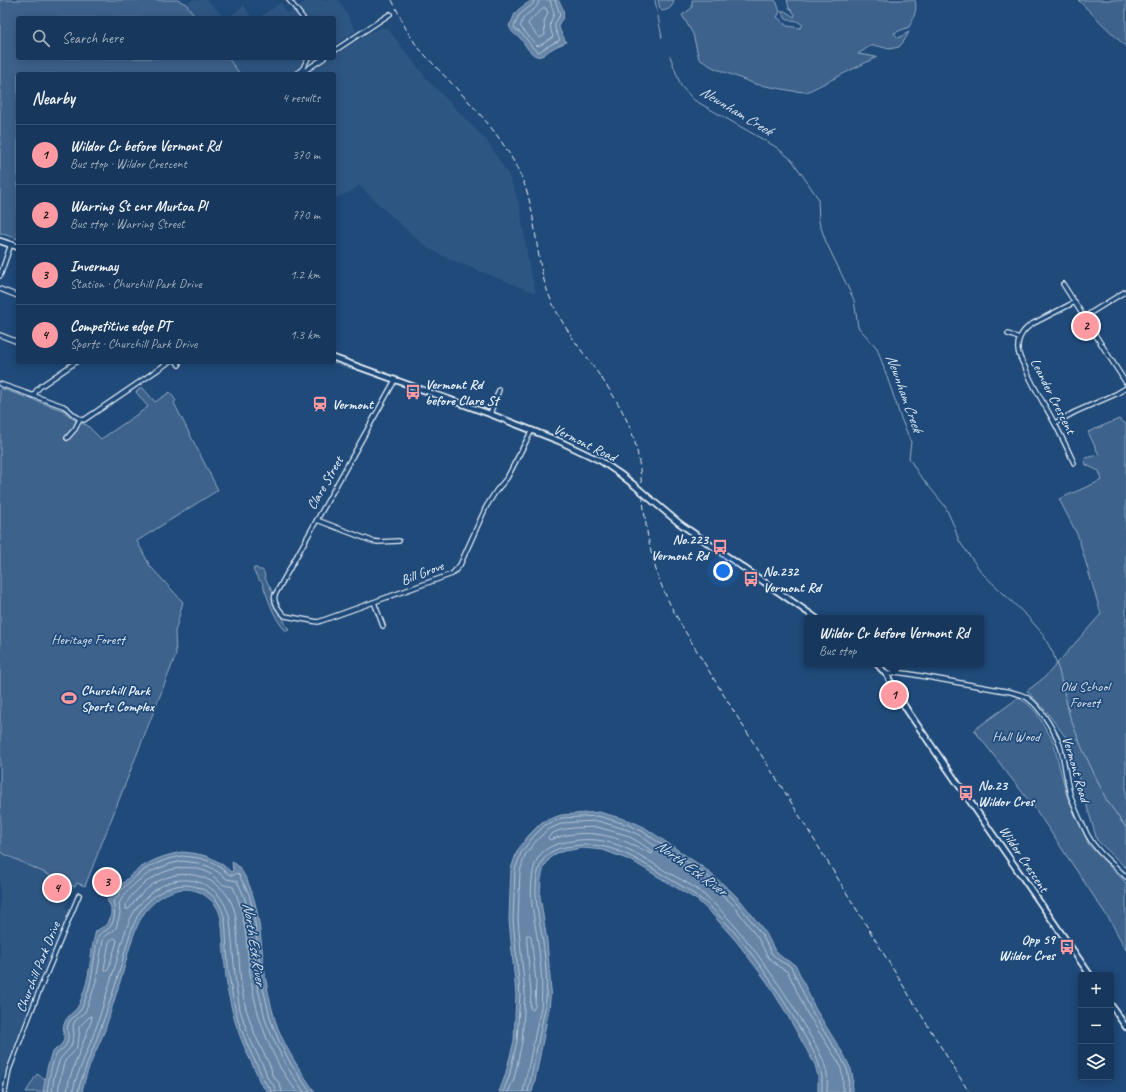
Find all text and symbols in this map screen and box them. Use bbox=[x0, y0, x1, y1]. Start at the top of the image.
search box bbox=[16, 16, 336, 60]
icon: search bbox=[30, 27, 52, 49]
text: Search here bbox=[62, 29, 123, 48]
water label: Newnham Creek bbox=[696, 82, 779, 142]
text: Nearby bbox=[32, 88, 75, 109]
text: 4 results bbox=[282, 90, 320, 106]
text: Wildor Cr before Vermont Rd bbox=[70, 137, 220, 156]
text: 1 bbox=[42, 147, 48, 163]
text: 370 m bbox=[292, 147, 320, 163]
text: Bus stop · Wildor Crescent bbox=[70, 156, 187, 172]
text: Warring St cnr Murtoa Pl bbox=[70, 197, 207, 216]
text: 2 bbox=[42, 207, 48, 223]
text: 770 m bbox=[292, 207, 320, 223]
text: Bus stop · Warring Street bbox=[70, 216, 185, 232]
text: Invermay bbox=[70, 257, 118, 276]
text: 3 bbox=[42, 267, 48, 283]
text: 1.2 km bbox=[290, 267, 320, 283]
text: Station · Churchill Park Drive bbox=[70, 276, 202, 292]
pin: 2 bbox=[1073, 311, 1099, 341]
text: Competitive edge PT bbox=[70, 317, 170, 336]
text: 4 bbox=[42, 327, 48, 343]
text: 1.3 km bbox=[290, 327, 320, 343]
text: Sports · Churchill Park Drive bbox=[70, 336, 197, 352]
water label: Newnham Creek bbox=[881, 352, 928, 438]
street label: Leander Crescent bbox=[1027, 355, 1080, 438]
place label: Vermont Rd before Clare St bbox=[425, 376, 501, 409]
bus stop icon: Vermont Rd before Clare St bbox=[404, 383, 422, 401]
station icon: Vermont bbox=[311, 395, 329, 413]
place label: Vermont bbox=[332, 396, 374, 413]
street label: Vermont Road bbox=[551, 420, 621, 467]
street label: Clare Street bbox=[303, 452, 348, 513]
place label: No.223 Vermont Rd bbox=[651, 531, 710, 564]
bus stop icon: No.223 Vermont Rd bbox=[711, 538, 729, 556]
street label: Bill Grove bbox=[398, 557, 447, 589]
your location bbox=[713, 561, 733, 581]
place label: No.232 Vermont Rd bbox=[763, 563, 823, 596]
bus stop icon: No.232 Vermont Rd bbox=[742, 570, 760, 588]
popup bbox=[804, 615, 984, 667]
text: Wildor Cr before Vermont Rd bbox=[819, 624, 969, 643]
park label: Heritage Forest bbox=[51, 631, 127, 648]
text: Bus stop bbox=[819, 643, 856, 659]
park label: Old School Forest bbox=[1060, 678, 1112, 711]
pin: 1 bbox=[881, 680, 907, 710]
place label: Churchill Park Sports Complex bbox=[81, 682, 155, 715]
sports icon: Churchill Park Sports Complex bbox=[60, 689, 78, 707]
park label: Hall Wood bbox=[992, 728, 1042, 745]
street label: Vermont Road bbox=[1058, 734, 1094, 806]
place label: No.23 Wildor Cres bbox=[978, 777, 1036, 810]
bus stop icon: No.23 Wildor Cres bbox=[957, 784, 975, 802]
street label: Wildor Crescent bbox=[996, 823, 1053, 896]
water label: North Esk River bbox=[652, 836, 732, 902]
pin: 3 bbox=[94, 867, 120, 897]
pin: 4 bbox=[44, 873, 70, 903]
water label: North Esk River bbox=[238, 901, 270, 989]
street label: Churchill Park Drive bbox=[12, 918, 64, 1015]
place label: Opp 59 Wildor Cres bbox=[999, 931, 1057, 964]
bus stop icon: Opp 59 Wildor Cres bbox=[1058, 938, 1076, 956]
map controls bbox=[1078, 972, 1114, 1080]
button: + bbox=[1078, 972, 1114, 1008]
button: − bbox=[1078, 1008, 1114, 1044]
button: layers bbox=[1078, 1044, 1114, 1080]

